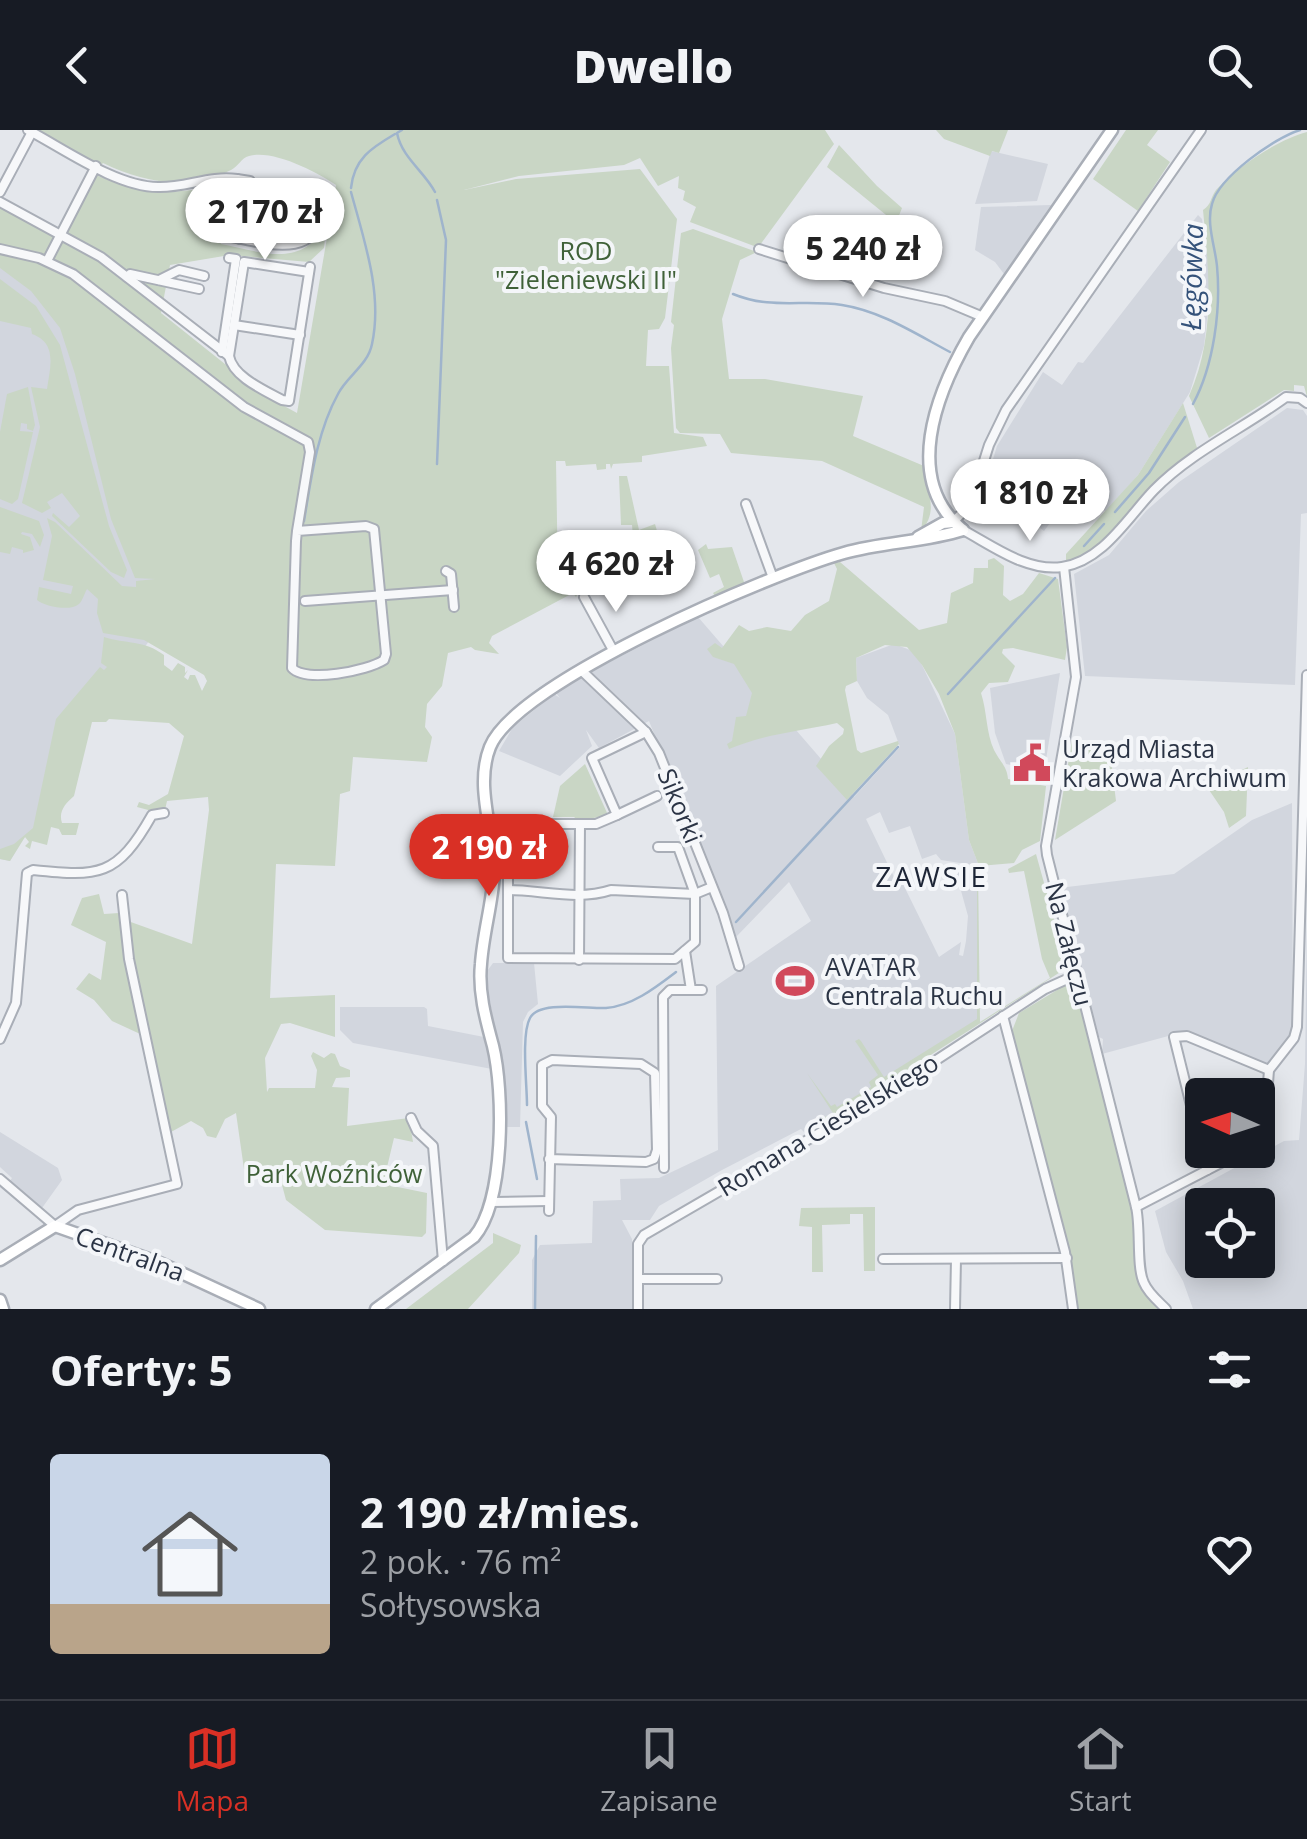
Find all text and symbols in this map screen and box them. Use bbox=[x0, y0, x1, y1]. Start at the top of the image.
text: Dwello bbox=[574, 35, 733, 96]
icon: back bbox=[50, 38, 105, 93]
icon: search bbox=[1202, 38, 1257, 93]
pin: 2 170 zł bbox=[162, 178, 368, 263]
text: 2 170 zł bbox=[207, 189, 323, 232]
pin: 5 240 zł bbox=[760, 215, 966, 300]
water label: Łęgówka bbox=[1171, 223, 1211, 331]
text: 5 240 zł bbox=[805, 226, 921, 269]
park label: ROD "Zieleniewski II" bbox=[495, 233, 677, 296]
pin: 1 810 zł bbox=[927, 459, 1133, 544]
text: 1 810 zł bbox=[972, 470, 1088, 513]
pin: 4 620 zł bbox=[513, 530, 719, 615]
text: 4 620 zł bbox=[558, 541, 674, 584]
place label: Urząd Miasta Krakowa Archiwum bbox=[1062, 731, 1287, 794]
public building icon: Urząd Miasta Krakowa Archiwum bbox=[1011, 742, 1053, 784]
street label: Sikorki bbox=[651, 763, 711, 848]
pin: 2 190 zł bbox=[386, 814, 592, 899]
text: 2 190 zł bbox=[431, 825, 547, 868]
district label: ZAWSIE bbox=[875, 857, 989, 895]
street label: Na Załęczu bbox=[1038, 878, 1102, 1009]
place label: AVATAR Centrala Ruchu bbox=[825, 949, 1003, 1012]
sports icon: AVATAR Centrala Ruchu bbox=[774, 960, 816, 1002]
street label: Romana Ciesielskiego bbox=[711, 1045, 944, 1204]
north arrow bbox=[1185, 1078, 1275, 1168]
map controls bbox=[1185, 1078, 1275, 1278]
park label: Park Woźniców bbox=[246, 1156, 423, 1190]
button: locate bbox=[1185, 1188, 1275, 1278]
street label: Centralna bbox=[71, 1218, 190, 1288]
text: Oferty: 5 bbox=[50, 1341, 233, 1398]
icon: filters bbox=[1202, 1342, 1257, 1397]
text: 2 190 zł/mies. bbox=[360, 1483, 640, 1540]
icon: home bbox=[130, 1494, 250, 1614]
icon: heart bbox=[1202, 1527, 1257, 1582]
text: 2 pok. · 76 m² bbox=[360, 1540, 561, 1583]
text: Sołtysowska bbox=[360, 1583, 541, 1626]
tab: Mapa bbox=[176, 1721, 249, 1819]
tab: Zapisane bbox=[600, 1721, 718, 1819]
tab: Start bbox=[1069, 1721, 1131, 1819]

